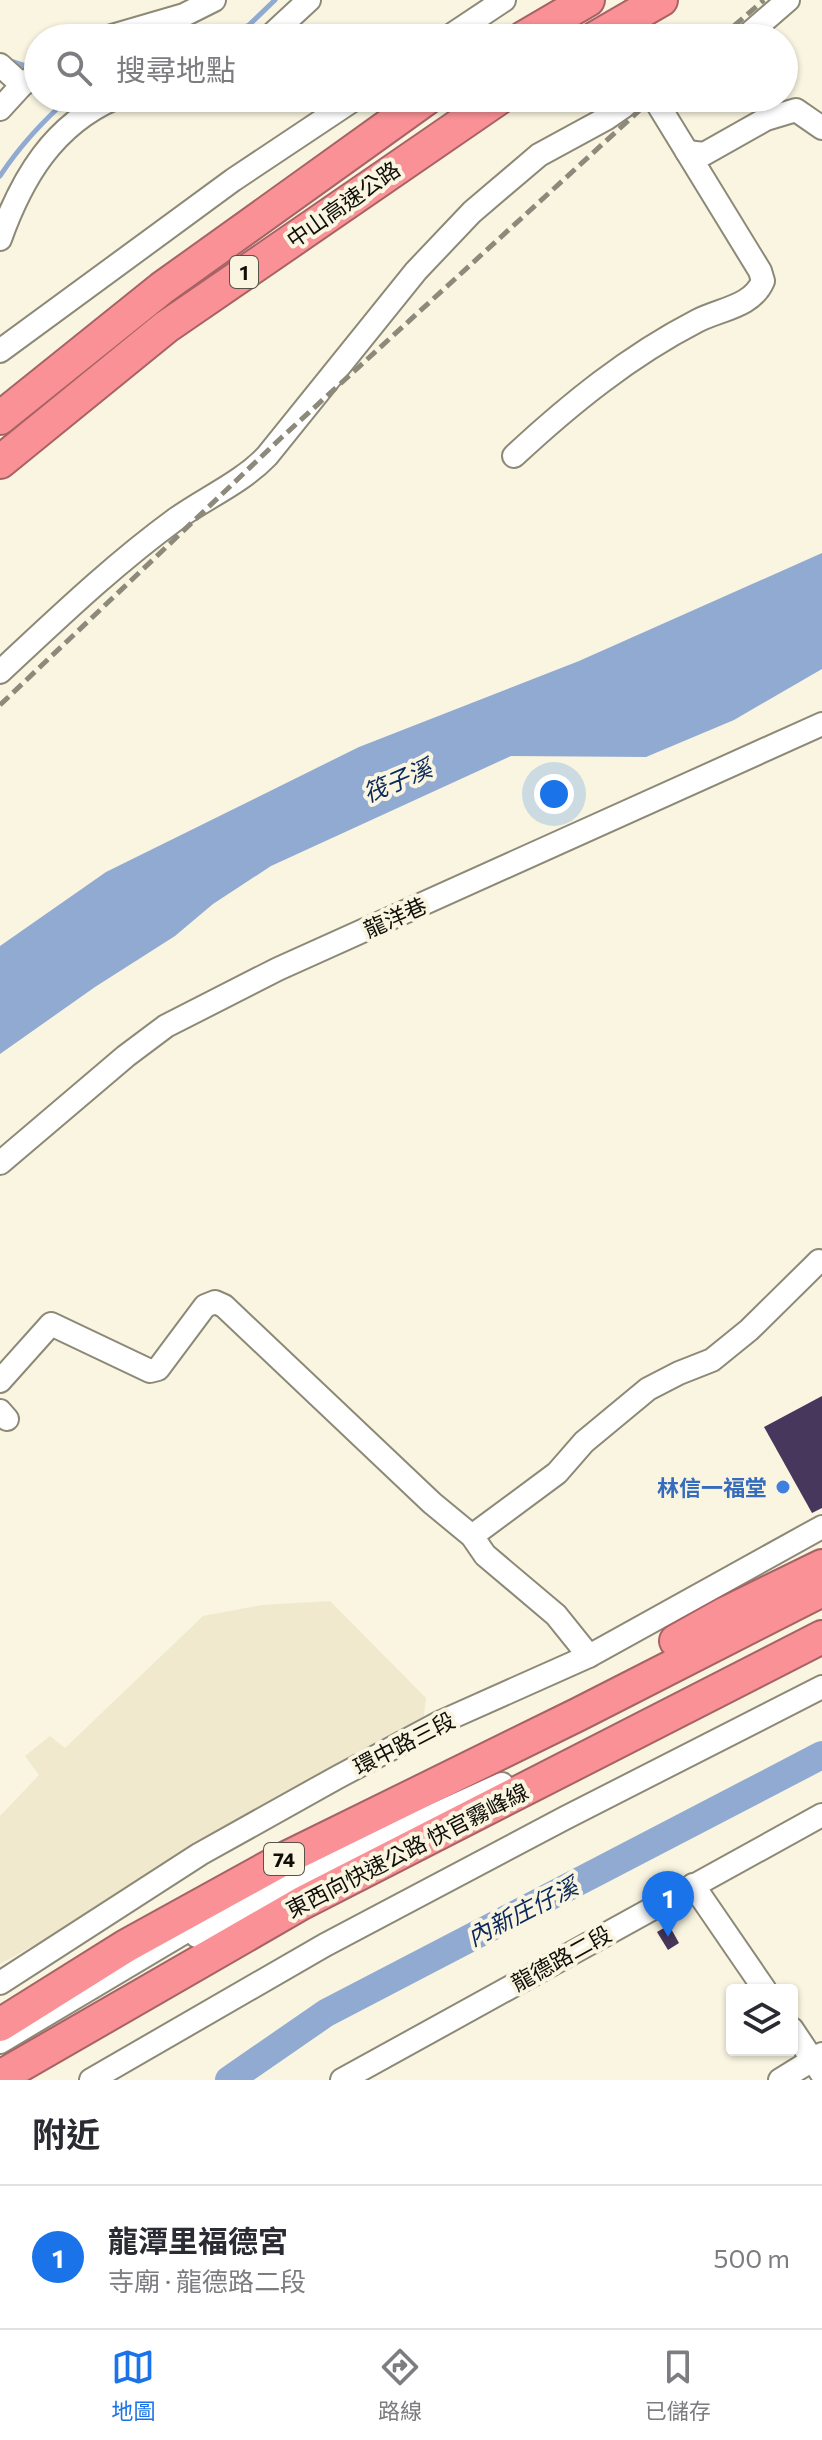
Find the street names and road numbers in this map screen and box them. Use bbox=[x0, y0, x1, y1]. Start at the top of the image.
street label: 中山高速公路 bbox=[281, 155, 405, 253]
road number: 1 bbox=[230, 256, 258, 288]
street label: 龍洋巷 bbox=[359, 891, 431, 943]
street label: 環中路三段 bbox=[349, 1706, 459, 1780]
street label: 東西向快速公路 快官霧峰線 bbox=[281, 1777, 533, 1923]
road number: 74 bbox=[264, 1843, 304, 1875]
street label: 龍德路二段 bbox=[506, 1920, 616, 1996]

